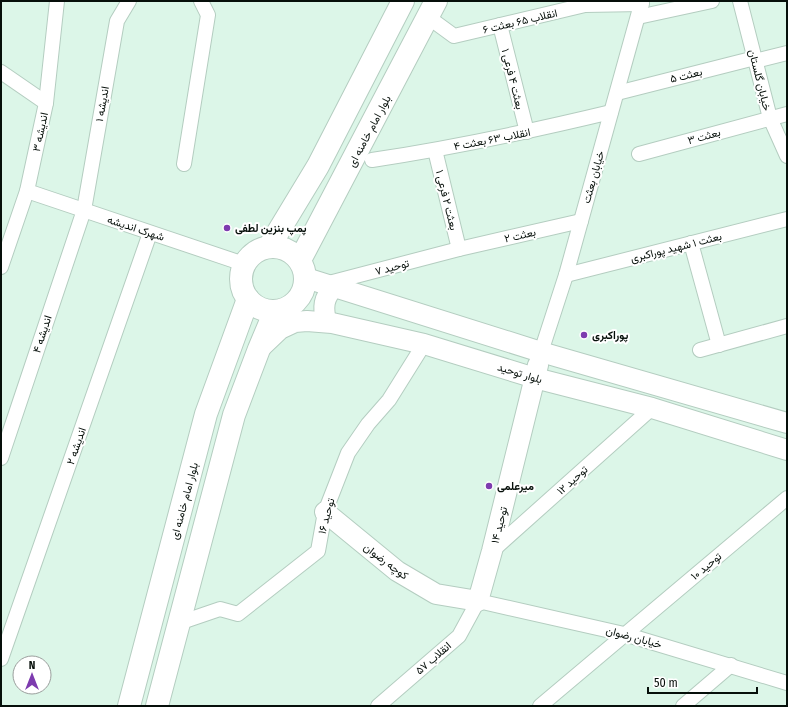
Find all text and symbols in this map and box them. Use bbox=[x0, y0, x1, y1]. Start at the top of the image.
street label: انقلاب ۶۵ بعثت ۶ bbox=[482, 7, 559, 36]
street label: بعثت ۴ فرعی ۱ bbox=[499, 47, 526, 111]
street label: خیابان گلستان bbox=[746, 48, 773, 112]
street label: بعثت ۵ bbox=[669, 65, 704, 86]
street label: اندیشه ۱ bbox=[93, 85, 112, 123]
street label: بلوار امام خامنه ای bbox=[345, 93, 395, 170]
street label: اندیشه ۳ bbox=[30, 111, 51, 153]
street label: انقلاب ۶۳ بعثت ۴ bbox=[453, 126, 532, 153]
street label: بعثت ۳ bbox=[686, 126, 722, 147]
street label: خیابان بعثت bbox=[580, 149, 607, 205]
street label: بعثت ۲ فرعی ۱ bbox=[433, 169, 460, 232]
street label: شهرک اندیشه bbox=[106, 213, 166, 244]
place label: پمپ بنزین لطفی bbox=[235, 222, 307, 236]
marker: پمپ بنزین لطفی bbox=[222, 223, 232, 233]
street label: بعثت ۲ bbox=[503, 226, 537, 245]
street label: بعثت ۱ شهید پوراکبری bbox=[629, 230, 723, 266]
street label: توحید ۷ bbox=[374, 257, 411, 278]
street label: اندیشه ۴ bbox=[30, 314, 55, 355]
place label: پوراکبری bbox=[592, 329, 628, 343]
marker: پوراکبری bbox=[579, 330, 589, 340]
street label: بلوار توحید bbox=[496, 361, 544, 386]
street label: اندیشه ۲ bbox=[64, 426, 89, 466]
street label: بلوار امام خامنه ای bbox=[168, 461, 202, 541]
street label: توحید ۱۲ bbox=[554, 463, 591, 498]
place label: میرعلمی bbox=[497, 480, 534, 493]
marker: میرعلمی bbox=[484, 481, 494, 491]
street label: توحید ۱۶ bbox=[315, 496, 338, 535]
street label: توحید ۱۴ bbox=[489, 505, 510, 545]
street label: کوچه رضوان bbox=[360, 540, 411, 583]
street label: توحید ۱۰ bbox=[688, 549, 725, 583]
street label: خیابان رضوان bbox=[604, 624, 663, 651]
street label: انقلاب ۵۷ bbox=[413, 639, 454, 677]
north arrow bbox=[12, 655, 52, 695]
text: N bbox=[29, 659, 35, 672]
scale bar bbox=[648, 669, 757, 695]
text: 50 m bbox=[654, 676, 678, 690]

